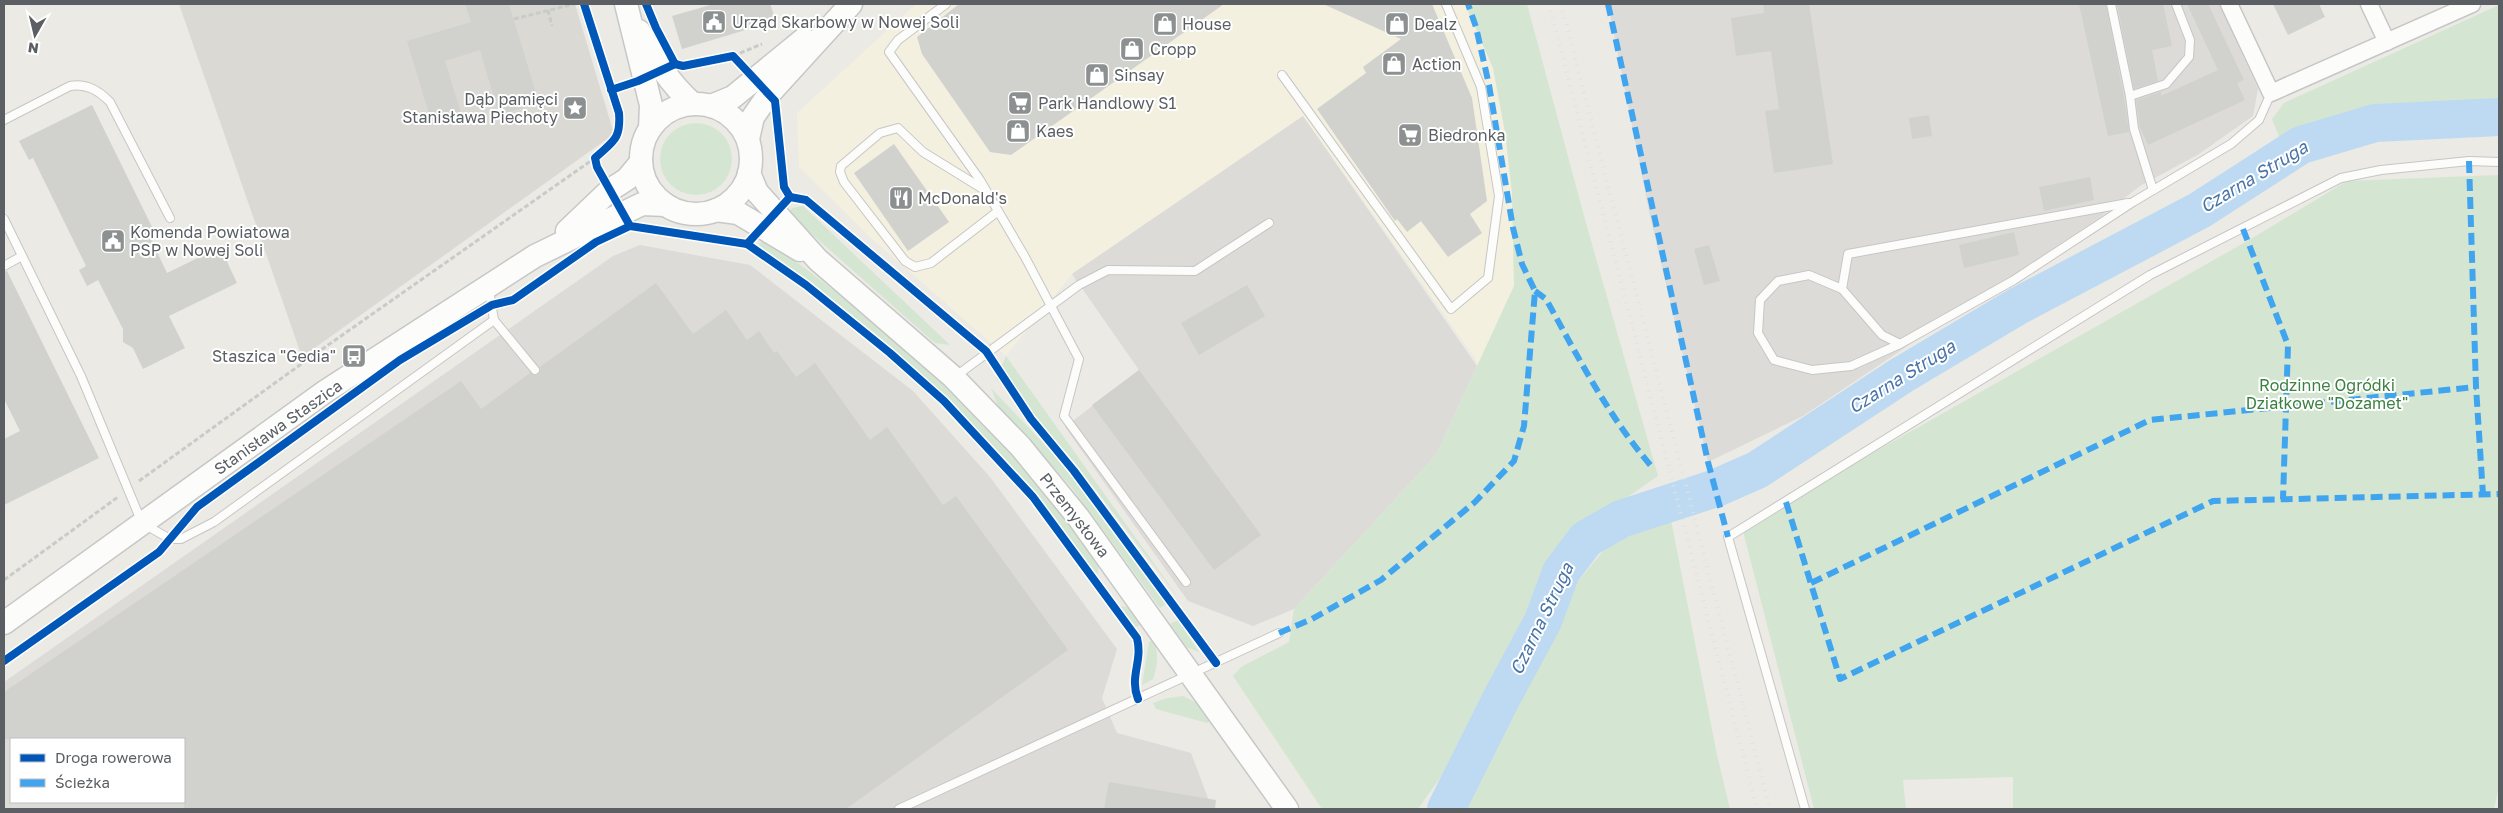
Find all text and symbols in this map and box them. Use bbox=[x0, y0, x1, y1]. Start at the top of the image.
public building icon: Urząd Skarbowy w Nowej Soli bbox=[701, 9, 727, 35]
north arrow bbox=[10, 10, 60, 60]
shop icon: House bbox=[1152, 11, 1178, 37]
shop icon: Dealz bbox=[1384, 11, 1410, 37]
place label: Urząd Skarbowy w Nowej Soli bbox=[732, 12, 959, 32]
place label: House bbox=[1182, 14, 1231, 34]
place label: Dealz bbox=[1414, 14, 1457, 34]
shop icon: Cropp bbox=[1119, 36, 1145, 62]
text: N bbox=[27, 39, 40, 58]
place label: Cropp bbox=[1150, 39, 1196, 59]
shop icon: Action bbox=[1381, 51, 1407, 77]
place label: Action bbox=[1412, 54, 1461, 74]
shop icon: Sinsay bbox=[1084, 62, 1110, 88]
place label: Sinsay bbox=[1114, 65, 1165, 85]
place label: Dąb pamięci Stanisława Piechoty bbox=[402, 89, 558, 127]
supermarket icon: Park Handlowy S1 bbox=[1007, 90, 1033, 116]
place label: Park Handlowy S1 bbox=[1038, 93, 1176, 113]
place icon: Dąb pamięci Stanisława Piechoty bbox=[562, 95, 588, 121]
shop icon: Kaes bbox=[1005, 118, 1031, 144]
place label: Kaes bbox=[1036, 121, 1074, 141]
supermarket icon: Biedronka bbox=[1397, 122, 1423, 148]
place label: Biedronka bbox=[1428, 125, 1506, 145]
water label: Czarna Struga bbox=[2196, 135, 2312, 217]
restaurant icon: McDonald's bbox=[888, 185, 914, 211]
place label: McDonald's bbox=[918, 188, 1007, 208]
place label: Komenda Powiatowa PSP w Nowej Soli bbox=[130, 222, 290, 260]
public building icon: Komenda Powiatowa PSP w Nowej Soli bbox=[100, 228, 126, 254]
water label: Czarna Struga bbox=[1844, 334, 1960, 418]
bus stop icon: Staszica "Gedia" bbox=[341, 343, 367, 369]
place label: Staszica "Gedia" bbox=[212, 346, 336, 366]
street label: Stanisława Staszica bbox=[210, 375, 346, 479]
park label: Rodzinne Ogródki Działkowe "Dozamet" bbox=[2246, 375, 2408, 413]
street label: Przemysłowa bbox=[1036, 469, 1114, 561]
water label: Czarna Struga bbox=[1505, 558, 1578, 678]
legend bbox=[10, 738, 185, 803]
text: Droga rowerowa bbox=[55, 748, 172, 766]
text: Ścieżka bbox=[55, 773, 110, 791]

